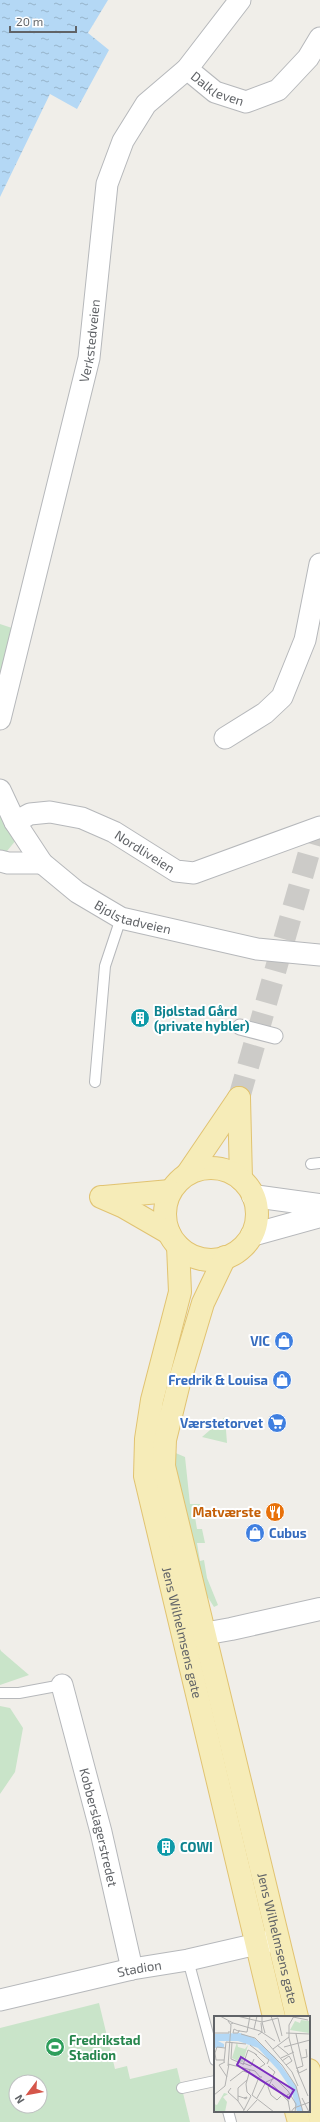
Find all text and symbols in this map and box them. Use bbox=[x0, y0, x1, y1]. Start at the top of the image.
scale bar bbox=[10, 8, 76, 34]
text: 20 m bbox=[16, 14, 43, 28]
street label: Dalkleven bbox=[188, 68, 246, 109]
street label: Verkstedveien bbox=[75, 298, 103, 384]
street label: Nordliveien bbox=[112, 827, 178, 876]
street label: Bjølstadveien bbox=[92, 896, 173, 937]
place label: Bjølstad Gård (private hybler) bbox=[154, 1003, 250, 1034]
building icon: Bjølstad Gård (private hybler) bbox=[129, 1007, 151, 1029]
shop icon: VIC bbox=[273, 1330, 295, 1352]
place label: VIC bbox=[250, 1333, 270, 1349]
shop icon: Fredrik & Louisa bbox=[271, 1369, 293, 1391]
place label: Fredrik & Louisa bbox=[168, 1372, 268, 1388]
supermarket icon: Værstetorvet bbox=[266, 1412, 288, 1434]
place label: Værstetorvet bbox=[180, 1415, 264, 1431]
restaurant icon: Matværste bbox=[264, 1501, 286, 1523]
place label: Matværste bbox=[193, 1504, 261, 1520]
shop icon: Cubus bbox=[244, 1522, 266, 1544]
place label: Cubus bbox=[269, 1525, 307, 1541]
street label: Jens Wilhelmsens gate bbox=[159, 1565, 206, 1700]
street label: Kobberslagerstredet bbox=[76, 1766, 121, 1888]
building icon: COWI bbox=[155, 1836, 177, 1858]
place label: COWI bbox=[180, 1839, 213, 1855]
street label: Jens Wilhelmsens gate bbox=[254, 1871, 302, 2005]
street label: Stadion bbox=[116, 1956, 163, 1980]
inset map bbox=[214, 2016, 310, 2112]
place label: Fredrikstad Stadion bbox=[69, 2032, 140, 2063]
sports icon: Fredrikstad Stadion bbox=[44, 2036, 66, 2058]
north arrow bbox=[8, 2074, 48, 2114]
text: N bbox=[11, 2093, 27, 2106]

